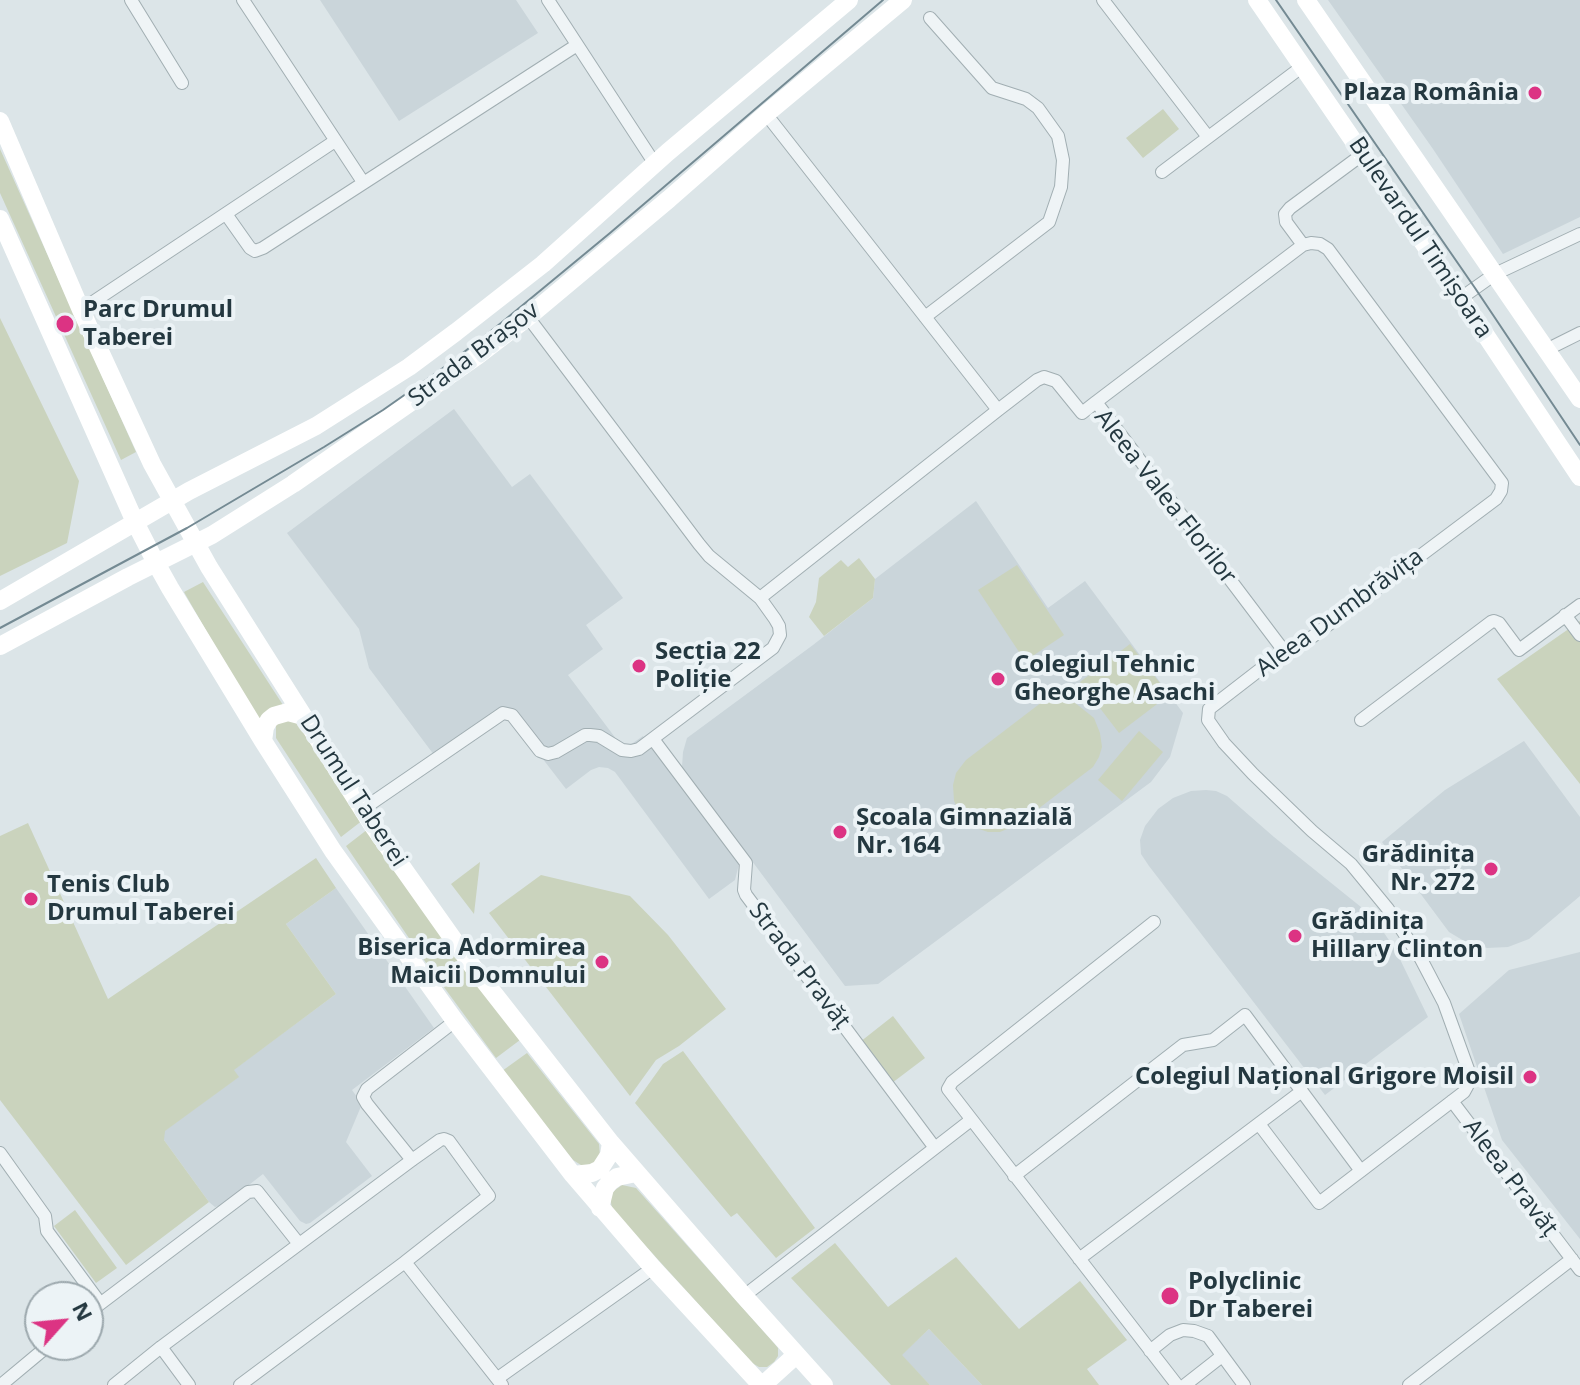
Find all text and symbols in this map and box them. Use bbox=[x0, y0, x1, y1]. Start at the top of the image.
place label: Plaza România bbox=[1343, 79, 1519, 107]
marker: Plaza România bbox=[1526, 84, 1544, 102]
street label: Bulevardul Timișoara bbox=[1342, 132, 1498, 344]
place label: Parc Drumul Taberei bbox=[83, 296, 233, 352]
street label: Strada Brașov bbox=[403, 297, 545, 413]
marker: Parc Drumul Taberei bbox=[54, 313, 76, 335]
street label: Aleea Valea Florilor bbox=[1088, 404, 1242, 590]
street label: Aleea Dumbrăvița bbox=[1251, 543, 1429, 683]
place label: Secția 22 Poliție bbox=[655, 638, 761, 694]
place label: Colegiul Tehnic Gheorghe Asachi bbox=[1014, 651, 1215, 707]
marker: Secția 22 Poliție bbox=[630, 657, 648, 675]
marker: Colegiul Tehnic Gheorghe Asachi bbox=[989, 670, 1007, 688]
street label: Drumul Taberei bbox=[293, 710, 413, 872]
place label: Școala Gimnazială Nr. 164 bbox=[856, 804, 1073, 860]
marker: Școala Gimnazială Nr. 164 bbox=[831, 823, 849, 841]
place label: Grădinița Nr. 272 bbox=[1362, 841, 1475, 897]
marker: Grădinița Nr. 272 bbox=[1482, 860, 1500, 878]
place label: Tenis Club Drumul Taberei bbox=[47, 871, 234, 927]
marker: Tenis Club Drumul Taberei bbox=[22, 890, 40, 908]
street label: Strada Pravăț bbox=[742, 897, 856, 1035]
place label: Grădinița Hillary Clinton bbox=[1311, 908, 1483, 964]
marker: Grădinița Hillary Clinton bbox=[1286, 927, 1304, 945]
place label: Biserica Adormirea Maicii Domnului bbox=[357, 934, 586, 990]
marker: Biserica Adormirea Maicii Domnului bbox=[593, 953, 611, 971]
place label: Colegiul Național Grigore Moisil bbox=[1135, 1063, 1514, 1091]
marker: Colegiul Național Grigore Moisil bbox=[1521, 1068, 1539, 1086]
street label: Aleea Pravăț bbox=[1457, 1114, 1563, 1242]
place label: Polyclinic Dr Taberei bbox=[1188, 1268, 1313, 1324]
north arrow bbox=[24, 1281, 104, 1361]
marker: Polyclinic Dr Taberei bbox=[1159, 1285, 1181, 1307]
text: N bbox=[66, 1296, 101, 1326]

